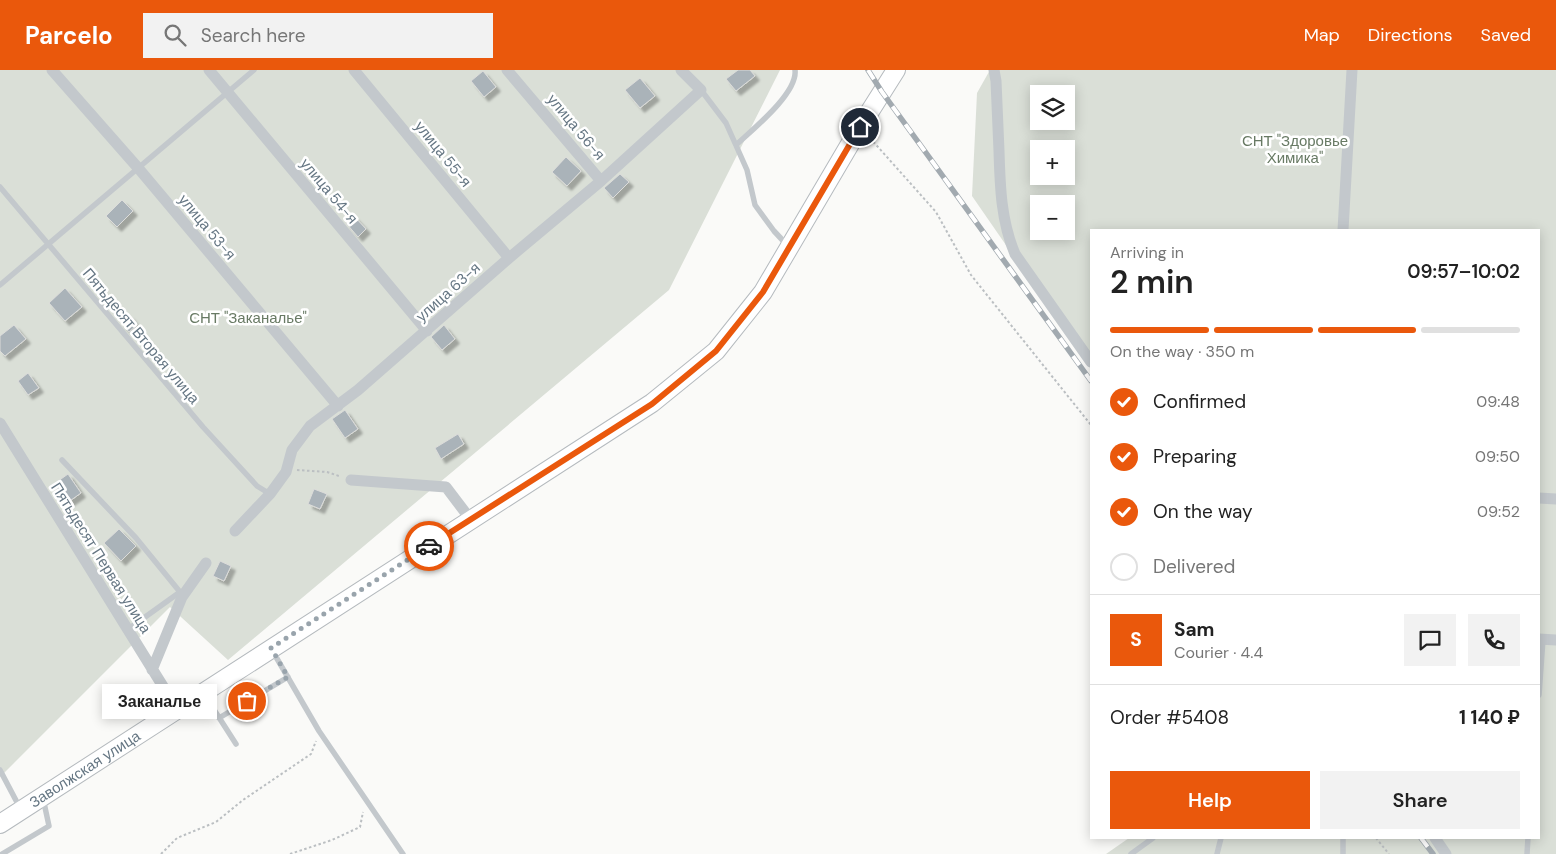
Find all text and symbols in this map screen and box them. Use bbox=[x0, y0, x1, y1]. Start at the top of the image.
search box bbox=[143, 13, 493, 58]
text: Parcelo bbox=[25, 20, 113, 51]
icon: search bbox=[161, 21, 189, 49]
text: Search here bbox=[201, 23, 306, 48]
text: Map bbox=[1304, 23, 1340, 47]
text: Directions bbox=[1368, 23, 1453, 47]
text: Saved bbox=[1481, 23, 1531, 47]
map controls bbox=[1030, 85, 1075, 240]
button: layers bbox=[1030, 85, 1075, 130]
street label: улица 56-я bbox=[543, 90, 609, 164]
pin bbox=[839, 106, 881, 148]
icon: home bbox=[846, 113, 874, 141]
street label: улица 55-я bbox=[410, 117, 476, 191]
park label: СНТ "Здоровье Химика" bbox=[1242, 131, 1348, 168]
button: + bbox=[1030, 140, 1075, 185]
street label: улица 54-я bbox=[296, 154, 362, 228]
street label: улица 53-я bbox=[174, 190, 240, 264]
button: − bbox=[1030, 195, 1075, 240]
text: Arriving in bbox=[1110, 242, 1184, 263]
street label: улица 63-я bbox=[412, 258, 484, 326]
text: 09:57–10:02 bbox=[1407, 259, 1520, 284]
text: 2 min bbox=[1110, 261, 1194, 303]
street label: Пятьдесят Вторая улица bbox=[78, 264, 204, 409]
park label: СНТ "Заканалье" bbox=[189, 308, 307, 328]
text: On the way · 350 m bbox=[1110, 341, 1254, 362]
icon: check bbox=[1110, 388, 1138, 416]
text: Confirmed bbox=[1153, 389, 1246, 414]
text: 09:48 bbox=[1476, 391, 1520, 412]
icon: check bbox=[1110, 443, 1138, 471]
text: Preparing bbox=[1153, 444, 1237, 469]
text: 09:50 bbox=[1475, 446, 1520, 467]
street label: Пятьдесят Первая улица bbox=[46, 479, 156, 638]
icon: check bbox=[1110, 498, 1138, 526]
text: On the way bbox=[1153, 499, 1253, 524]
text: 09:52 bbox=[1477, 501, 1520, 522]
courier bbox=[404, 521, 454, 571]
icon: car bbox=[415, 532, 443, 560]
text: Delivered bbox=[1153, 554, 1235, 579]
button: chat bbox=[1404, 614, 1456, 666]
button: phone bbox=[1468, 614, 1520, 666]
text: Sam bbox=[1174, 617, 1215, 642]
text: S bbox=[1130, 627, 1142, 652]
text: Courier · 4.4 bbox=[1174, 642, 1263, 663]
pin bbox=[226, 680, 268, 722]
callout: Заканалье bbox=[102, 684, 217, 718]
icon: bag bbox=[233, 687, 261, 715]
text: Заканалье bbox=[118, 691, 201, 712]
text: Order #5408 bbox=[1110, 705, 1229, 730]
text: 1 140 ₽ bbox=[1459, 705, 1520, 730]
street label: Заволжская улица bbox=[26, 726, 145, 812]
button: Help bbox=[1110, 771, 1310, 829]
button: Share bbox=[1320, 771, 1520, 829]

